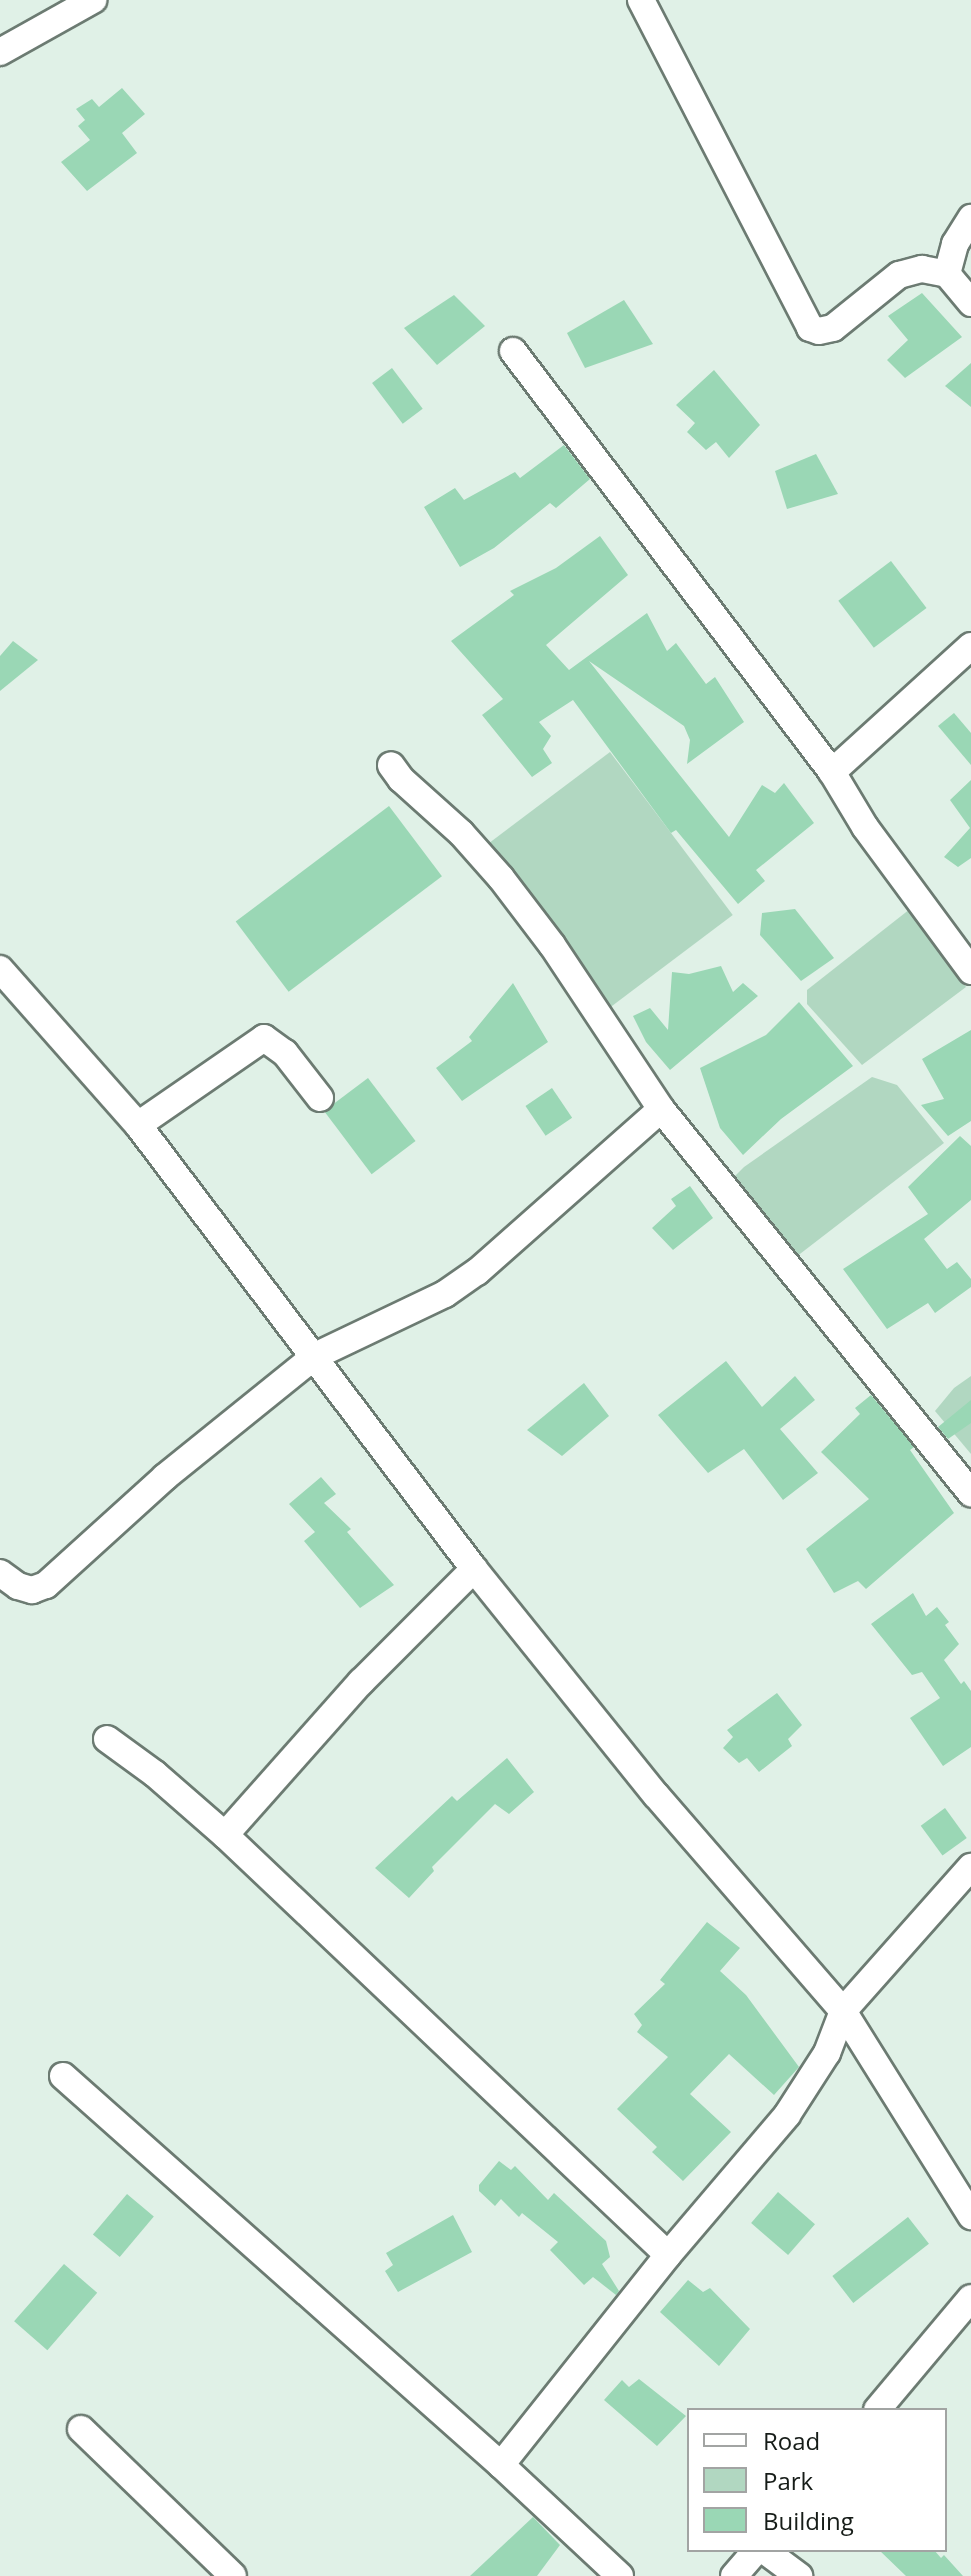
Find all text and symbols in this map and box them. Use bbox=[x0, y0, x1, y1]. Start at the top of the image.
legend bbox=[687, 2408, 947, 2552]
text: Road bbox=[763, 2424, 820, 2457]
text: Park bbox=[763, 2464, 813, 2497]
text: Building bbox=[763, 2504, 854, 2537]

